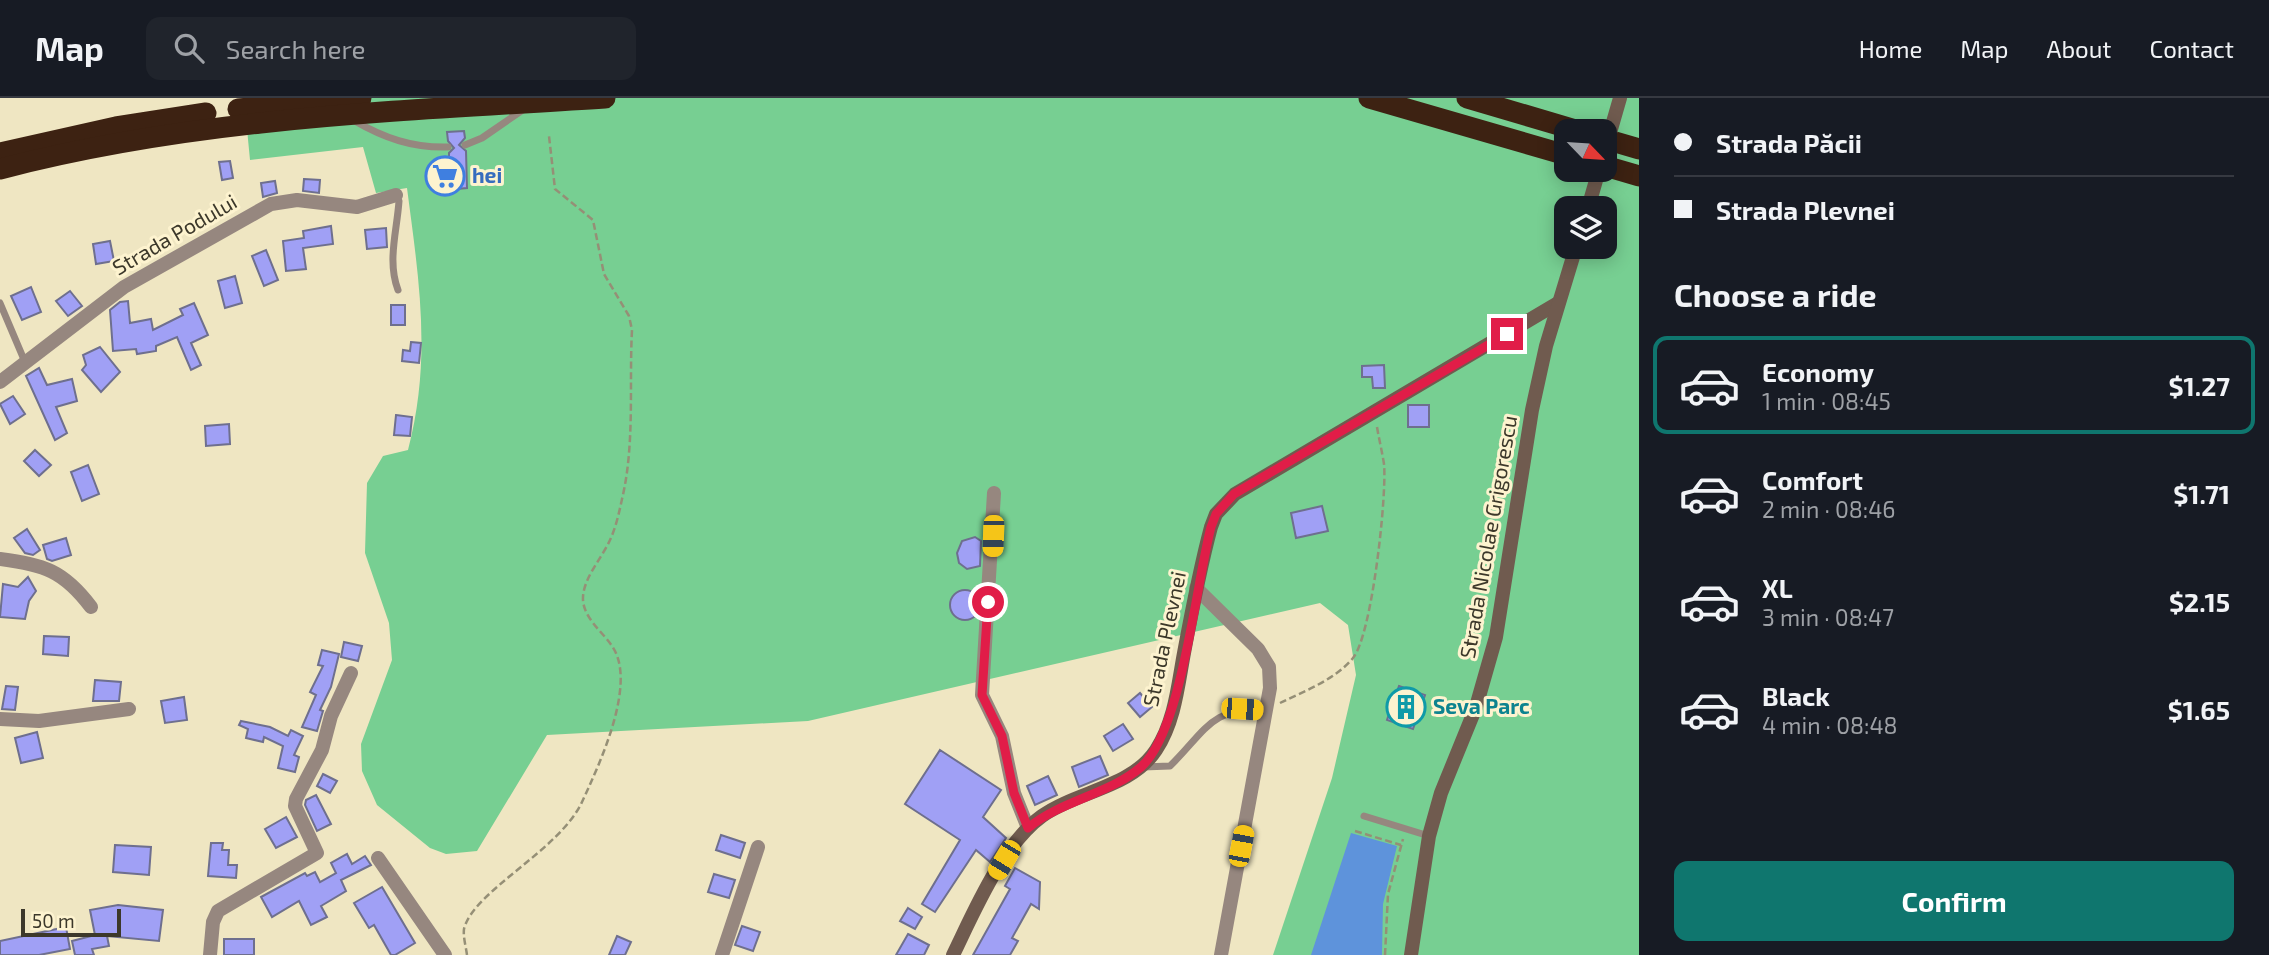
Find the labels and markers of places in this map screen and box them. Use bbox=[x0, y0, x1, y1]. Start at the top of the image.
supermarket icon: hei bbox=[424, 155, 466, 197]
place label: hei bbox=[472, 162, 502, 187]
building icon: Seva Parc bbox=[1385, 686, 1427, 728]
place label: Seva Parc bbox=[1433, 693, 1530, 718]

